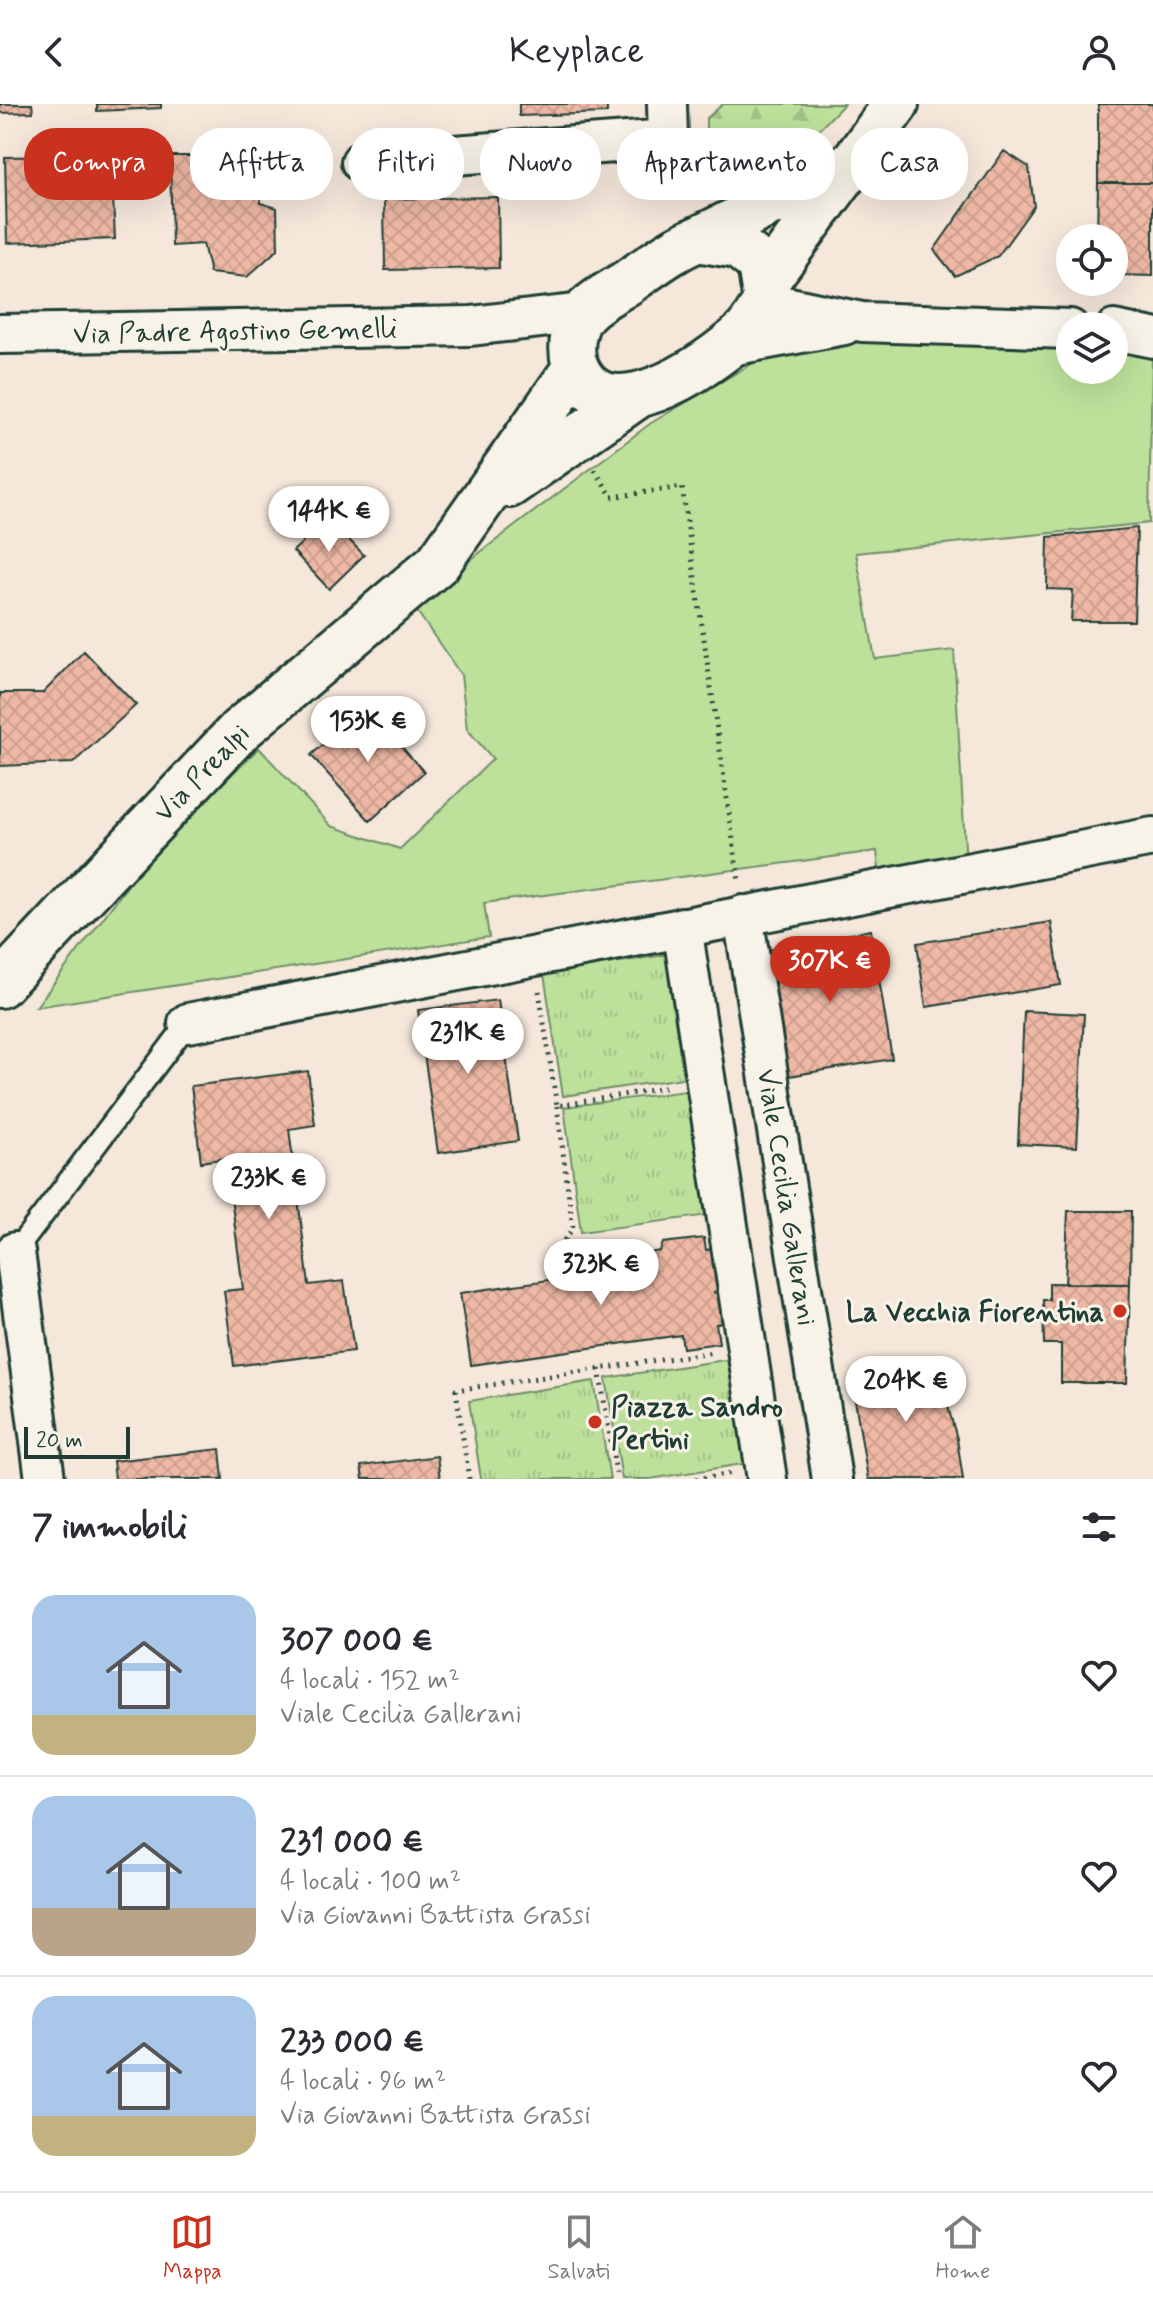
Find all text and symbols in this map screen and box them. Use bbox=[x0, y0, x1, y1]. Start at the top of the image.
text: Keyplace bbox=[509, 29, 644, 76]
icon: back bbox=[32, 30, 76, 74]
icon: person bbox=[1077, 30, 1121, 74]
chip: Compra bbox=[24, 128, 174, 200]
chip: Affitta bbox=[190, 128, 333, 200]
chip: Filtri bbox=[349, 128, 464, 200]
chip: Nuovo bbox=[480, 128, 601, 200]
chip: Appartamento bbox=[617, 128, 835, 200]
chip: Casa bbox=[851, 128, 968, 200]
map controls bbox=[1056, 224, 1128, 384]
button: locate bbox=[1056, 224, 1128, 296]
street label: Via Padre Agostino Gemelli bbox=[72, 311, 398, 354]
button: layers bbox=[1056, 312, 1128, 384]
pin: 144K € bbox=[264, 486, 394, 554]
text: 144K € bbox=[286, 495, 372, 529]
pin: 153K € bbox=[303, 696, 433, 764]
text: 153K € bbox=[329, 705, 407, 739]
street label: Via Prealpi bbox=[147, 717, 259, 831]
pin: 307K € bbox=[765, 936, 895, 1004]
text: 307K € bbox=[788, 945, 872, 979]
pin: 231K € bbox=[403, 1008, 533, 1076]
text: 231K € bbox=[430, 1017, 506, 1051]
street label: Viale Cecilia Gallerani bbox=[747, 1066, 824, 1329]
pin: 233K € bbox=[204, 1153, 334, 1221]
text: 233K € bbox=[231, 1162, 307, 1196]
pin: 323K € bbox=[536, 1239, 666, 1307]
text: 323K € bbox=[562, 1248, 640, 1282]
place label: La Vecchia Fiorentina bbox=[846, 1295, 1104, 1332]
marker: La Vecchia Fiorentina bbox=[1111, 1302, 1129, 1320]
pin: 204K € bbox=[841, 1356, 971, 1424]
text: 204K € bbox=[863, 1365, 949, 1399]
place label: Piazza Sandro Pertini bbox=[611, 1390, 783, 1459]
marker: Piazza Sandro Pertini bbox=[586, 1413, 604, 1431]
scale bar bbox=[24, 1423, 130, 1459]
text: 20 m bbox=[36, 1427, 83, 1455]
text: 7 immobili bbox=[32, 1505, 187, 1550]
icon: filters bbox=[1077, 1505, 1121, 1549]
text: 307 000 € bbox=[280, 1619, 433, 1664]
icon: home bbox=[96, 1627, 192, 1723]
icon: heart bbox=[1077, 1653, 1121, 1697]
text: 4 locali · 152 m² bbox=[280, 1664, 460, 1698]
text: Viale Cecilia Gallerani bbox=[280, 1698, 521, 1732]
text: 231 000 € bbox=[280, 1820, 424, 1865]
icon: home bbox=[96, 1828, 192, 1924]
icon: heart bbox=[1077, 1854, 1121, 1898]
text: 4 locali · 100 m² bbox=[280, 1865, 461, 1899]
text: Via Giovanni Battista Grassi bbox=[280, 1899, 591, 1933]
text: 233 000 € bbox=[280, 2020, 425, 2065]
icon: home bbox=[96, 2028, 192, 2124]
icon: heart bbox=[1077, 2054, 1121, 2098]
text: 4 locali · 96 m² bbox=[280, 2065, 446, 2099]
text: Via Giovanni Battista Grassi bbox=[280, 2099, 591, 2133]
tab: Mappa bbox=[163, 2210, 222, 2286]
tab: Salvati bbox=[547, 2210, 610, 2286]
tab: Home bbox=[935, 2210, 990, 2286]

